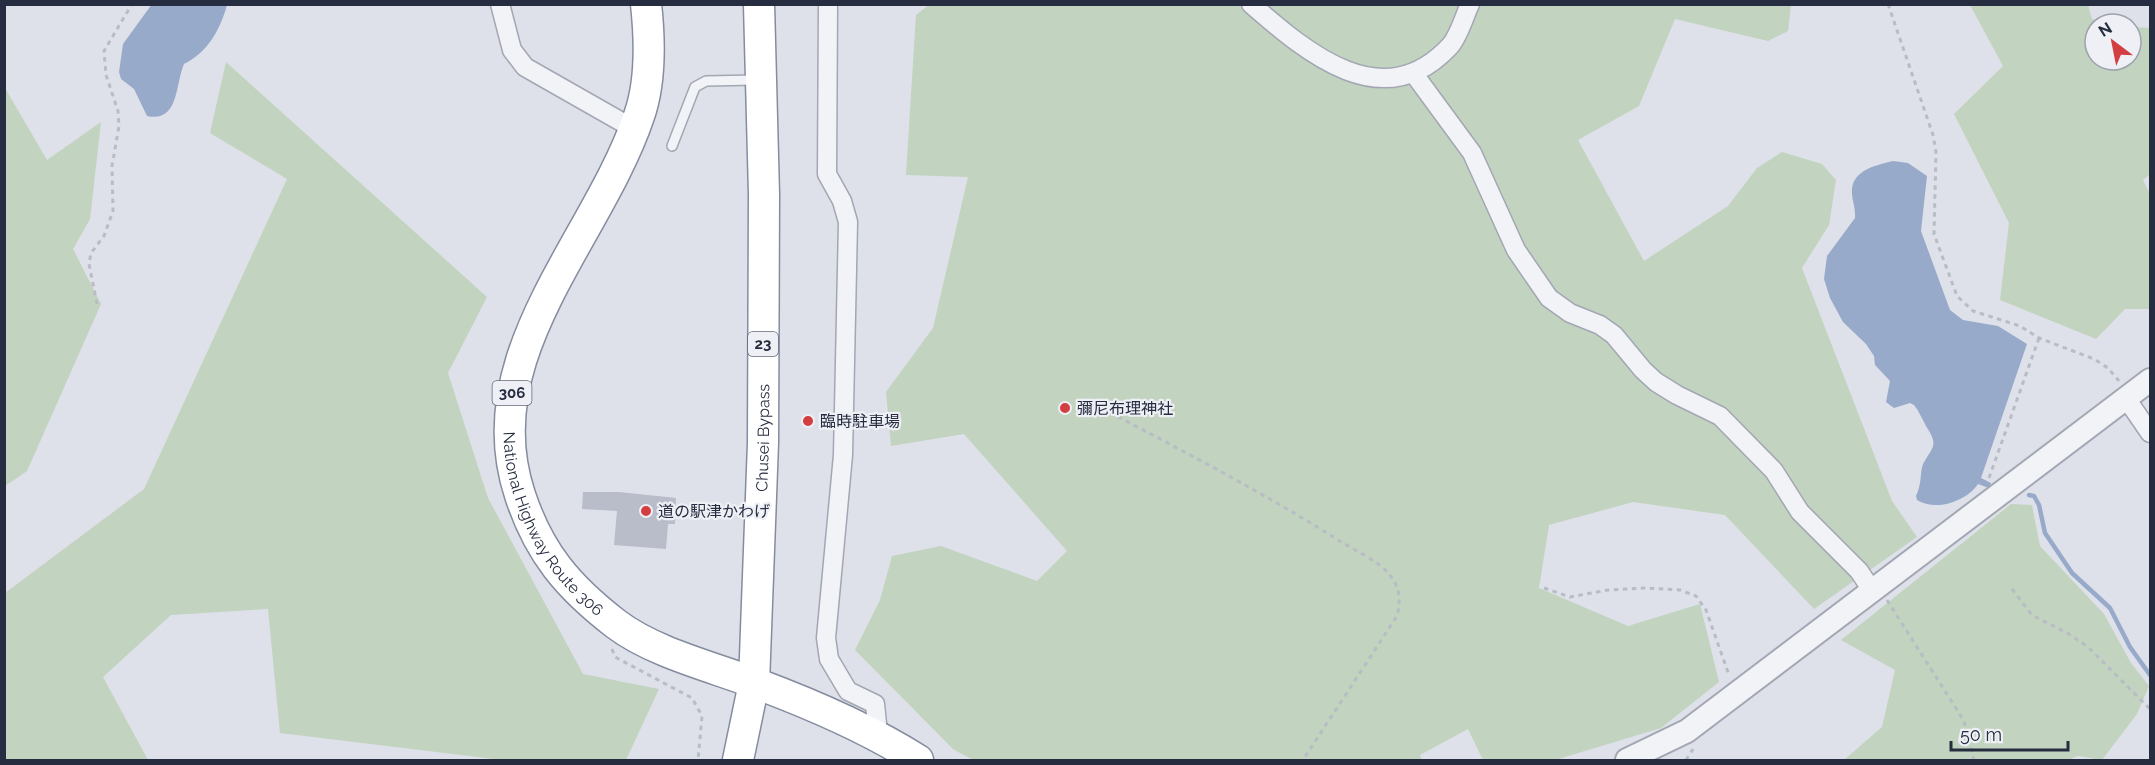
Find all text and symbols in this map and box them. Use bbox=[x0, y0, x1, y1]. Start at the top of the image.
north arrow bbox=[2083, 12, 2143, 72]
text: N bbox=[2095, 18, 2116, 41]
road number: 23 bbox=[748, 332, 778, 356]
road number: 306 bbox=[492, 381, 532, 405]
street label: Chusei Bypass bbox=[752, 384, 773, 492]
place label: 彌尼布理神社 bbox=[1077, 399, 1173, 418]
marker: 彌尼布理神社 bbox=[1058, 401, 1072, 415]
place label: 臨時駐車場 bbox=[820, 412, 900, 431]
marker: 臨時駐車場 bbox=[801, 414, 815, 428]
street label: National Highway Route 306 bbox=[500, 431, 607, 620]
place label: 道の駅津かわげ bbox=[658, 502, 770, 521]
marker: 道の駅津かわげ bbox=[639, 504, 653, 518]
scale bar bbox=[1951, 714, 2068, 752]
text: 50 m bbox=[1960, 724, 2002, 745]

